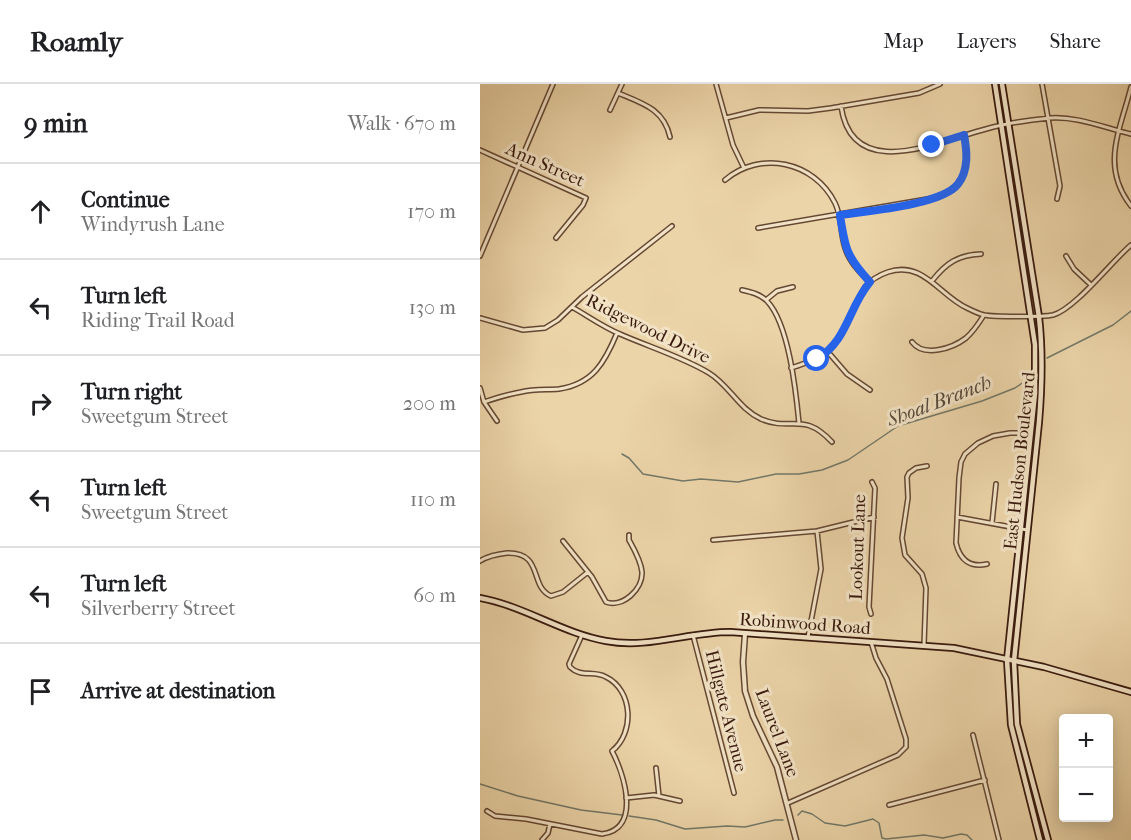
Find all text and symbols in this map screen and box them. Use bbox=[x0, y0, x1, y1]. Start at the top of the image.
text: Roamly bbox=[30, 25, 122, 58]
text: Map bbox=[883, 29, 924, 53]
text: Layers bbox=[957, 29, 1016, 53]
text: Share bbox=[1049, 29, 1101, 53]
text: 9 min bbox=[24, 108, 88, 139]
text: Walk · 670 m bbox=[348, 112, 456, 135]
route end bbox=[918, 131, 944, 157]
street label: Ann Street bbox=[501, 138, 588, 192]
text: Continue bbox=[81, 187, 170, 213]
icon: ahead bbox=[24, 195, 57, 228]
text: 170 m bbox=[407, 200, 456, 223]
text: Windyrush Lane bbox=[81, 213, 225, 236]
text: Turn left bbox=[81, 283, 167, 309]
street label: Ridgewood Drive bbox=[583, 290, 713, 368]
icon: left bbox=[24, 291, 57, 324]
text: 130 m bbox=[409, 296, 456, 319]
text: Riding Trail Road bbox=[81, 309, 235, 332]
route start bbox=[803, 345, 829, 371]
water label: Shoal Branch bbox=[883, 371, 994, 432]
street label: East Hudson Boulevard bbox=[1000, 371, 1040, 551]
text: Turn right bbox=[81, 379, 182, 405]
icon: right bbox=[24, 387, 57, 420]
text: 200 m bbox=[403, 392, 456, 415]
text: Sweetgum Street bbox=[81, 405, 228, 428]
text: Turn left bbox=[81, 475, 167, 501]
icon: left bbox=[24, 483, 57, 516]
text: 110 m bbox=[410, 488, 456, 511]
street label: Lookout Lane bbox=[846, 494, 870, 600]
text: Sweetgum Street bbox=[81, 501, 228, 524]
text: Turn left bbox=[81, 571, 167, 597]
icon: left bbox=[24, 579, 57, 612]
text: 60 m bbox=[413, 584, 456, 607]
text: Silverberry Street bbox=[81, 597, 236, 620]
street label: Robinwood Road bbox=[739, 609, 872, 639]
street label: Hillgate Avenue bbox=[701, 648, 751, 774]
icon: arrive bbox=[24, 675, 57, 708]
text: Arrive at destination bbox=[81, 678, 275, 704]
street label: Laurel Lane bbox=[751, 686, 804, 780]
map controls bbox=[1059, 714, 1113, 822]
button: + bbox=[1059, 714, 1113, 768]
button: − bbox=[1059, 768, 1113, 822]

